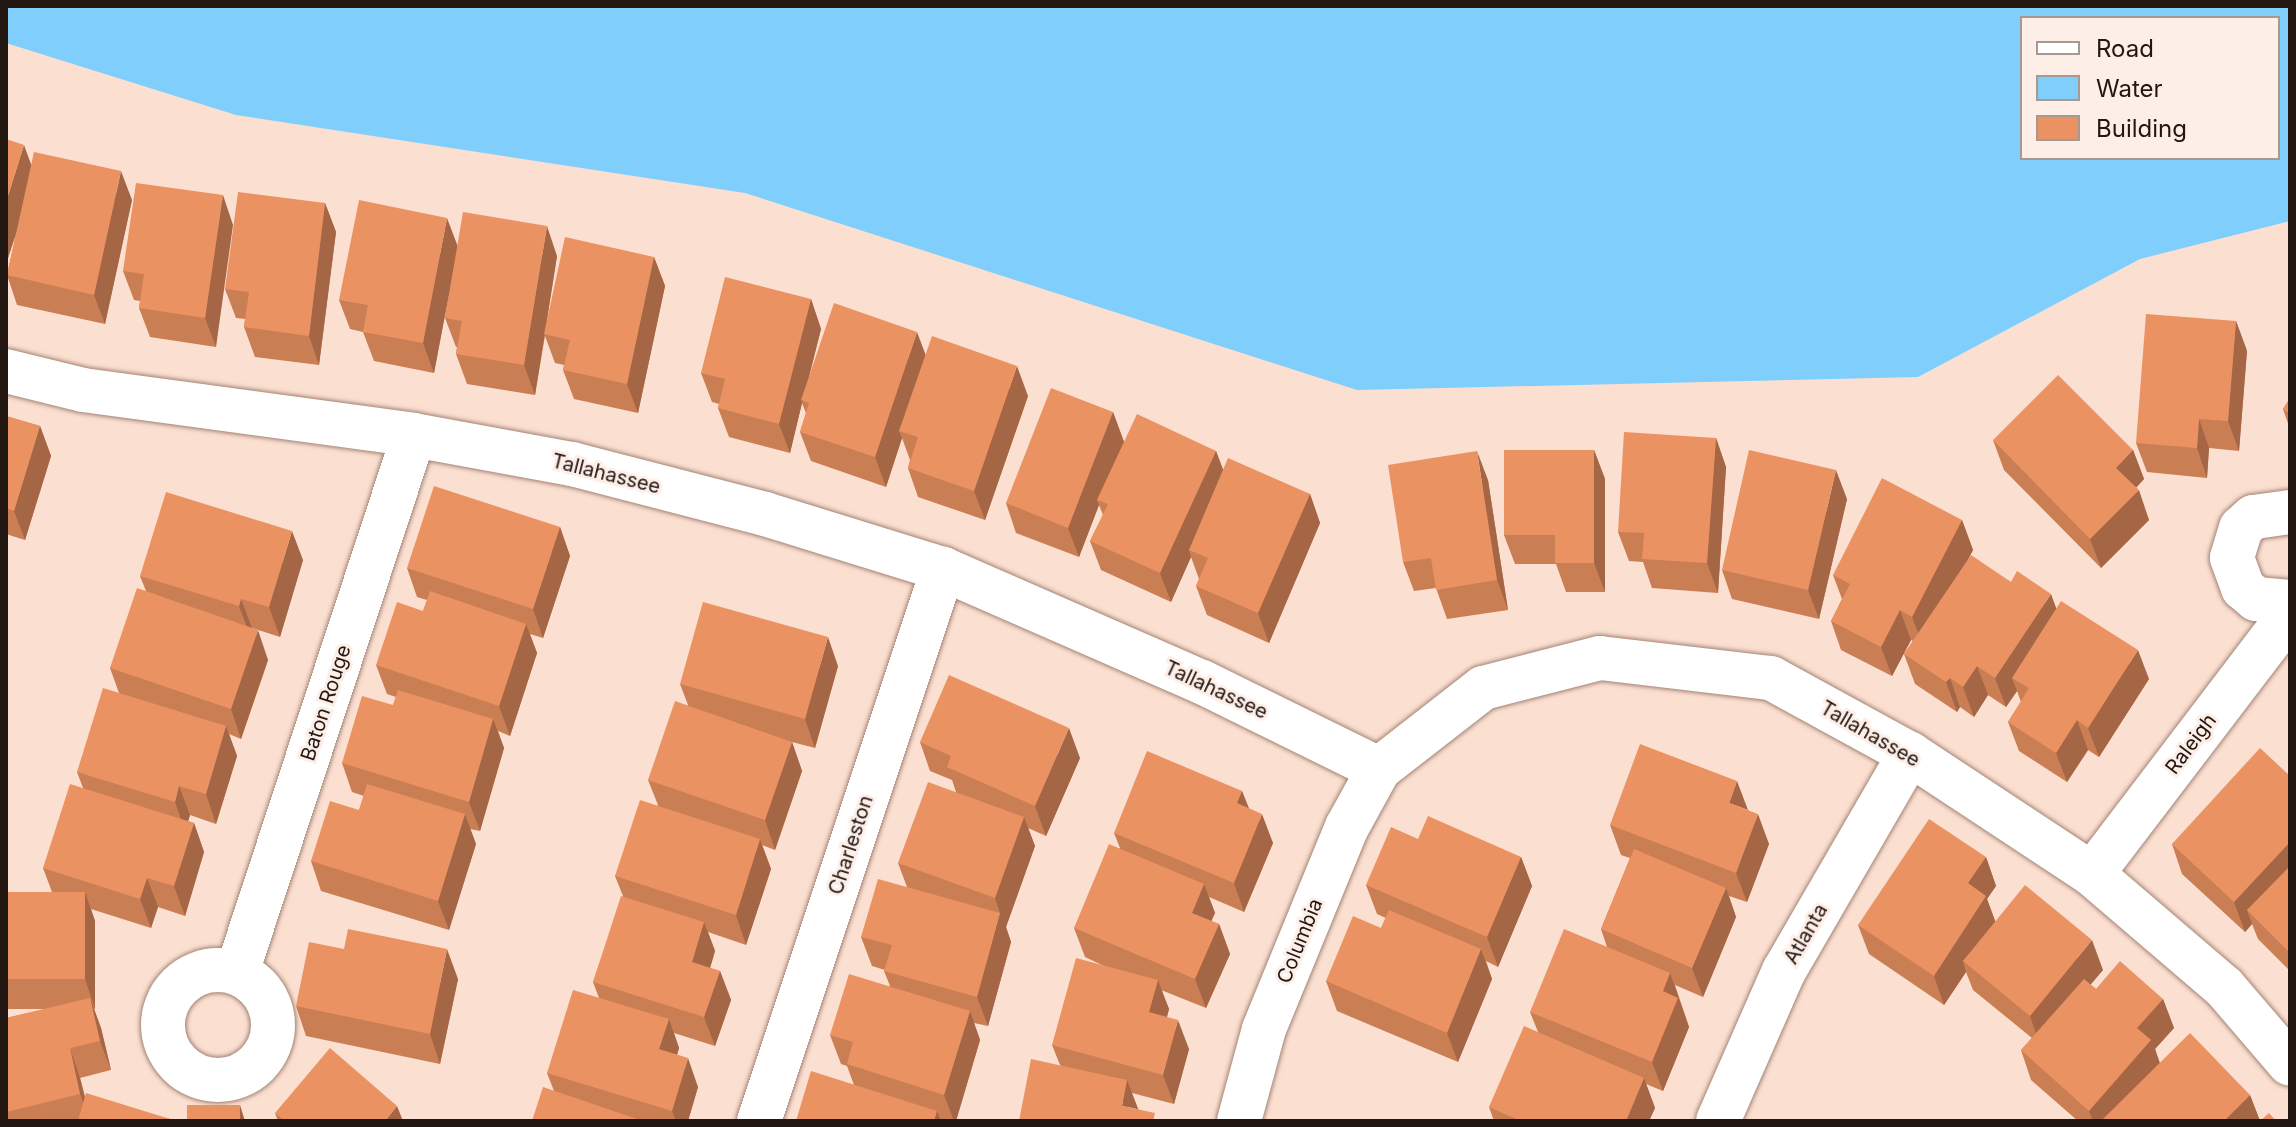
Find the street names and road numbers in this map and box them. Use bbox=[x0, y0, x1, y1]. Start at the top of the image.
street label: Tallahassee bbox=[549, 449, 663, 499]
street label: Baton Rouge bbox=[296, 642, 356, 764]
street label: Tallahassee bbox=[1161, 656, 1271, 724]
street label: Tallahassee bbox=[1816, 696, 1924, 772]
street label: Raleigh bbox=[2161, 709, 2221, 779]
street label: Charleston bbox=[824, 792, 878, 898]
street label: Columbia bbox=[1272, 895, 1328, 987]
street label: Atlanta bbox=[1779, 900, 1833, 968]

